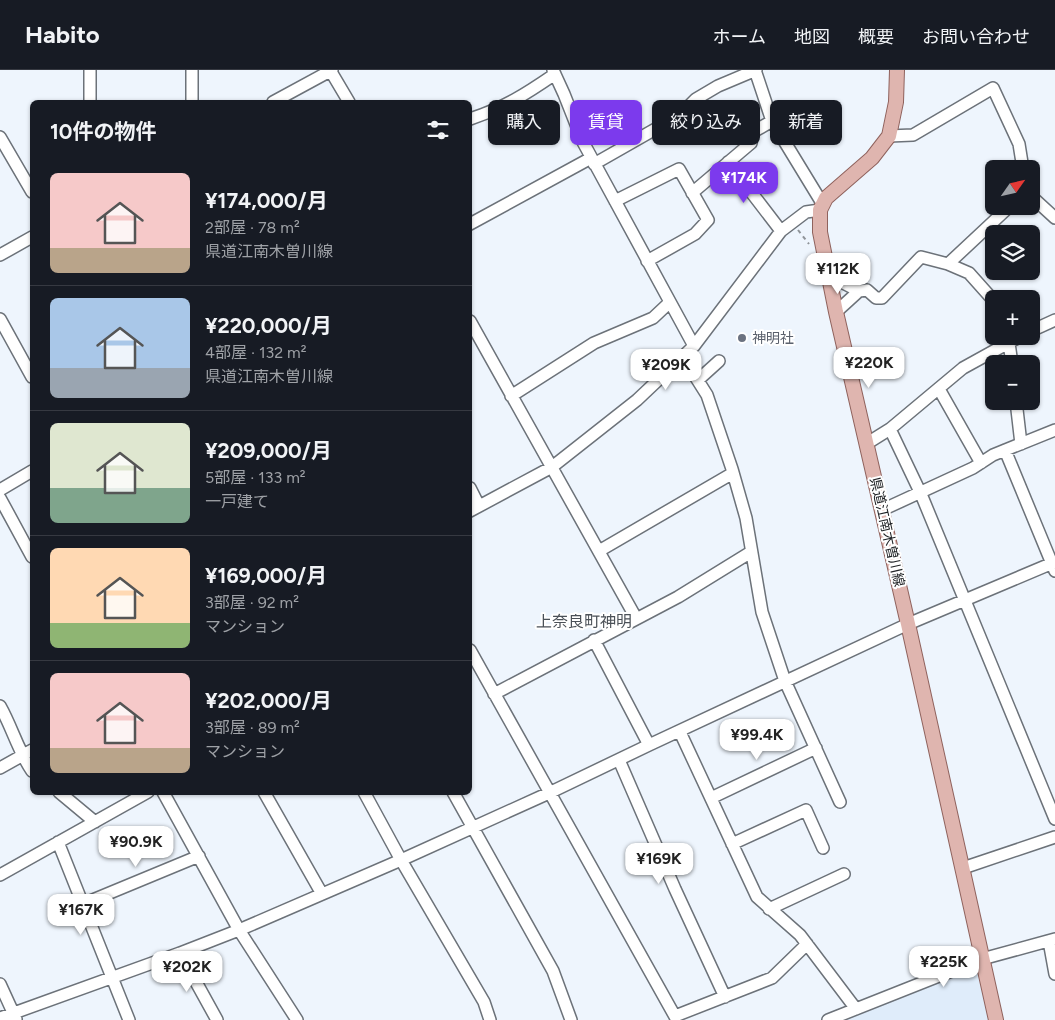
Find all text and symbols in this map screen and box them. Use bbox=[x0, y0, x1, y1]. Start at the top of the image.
text: Habito bbox=[25, 20, 100, 49]
text: ホーム bbox=[713, 26, 766, 48]
text: 地図 bbox=[794, 26, 830, 48]
text: 概要 bbox=[858, 26, 894, 48]
text: お問い合わせ bbox=[922, 26, 1030, 48]
chip: 購入 bbox=[488, 100, 560, 145]
chip: 賃貸 bbox=[570, 100, 642, 145]
chip: 絞り込み bbox=[652, 100, 760, 145]
chip: 新着 bbox=[770, 100, 842, 145]
icon: filters bbox=[424, 116, 452, 144]
text: 10件の物件 bbox=[50, 119, 156, 144]
north arrow bbox=[985, 160, 1040, 215]
map controls bbox=[985, 160, 1040, 410]
pin: ¥174K bbox=[709, 162, 779, 204]
text: ¥174K bbox=[721, 168, 767, 187]
text: ¥174,000/月 bbox=[205, 188, 328, 213]
icon: home bbox=[90, 193, 150, 253]
text: 2部屋 · 78 m² bbox=[205, 218, 300, 237]
button: layers bbox=[985, 225, 1040, 280]
text: 県道江南木曽川線 bbox=[205, 242, 333, 261]
pin: ¥112K bbox=[803, 252, 873, 295]
text: ¥112K bbox=[817, 259, 859, 278]
button: + bbox=[985, 290, 1040, 345]
text: ¥220,000/月 bbox=[205, 313, 332, 338]
icon: home bbox=[90, 318, 150, 378]
place label: 神明社 bbox=[752, 330, 794, 347]
marker: 神明社 bbox=[736, 332, 748, 344]
text: 4部屋 · 132 m² bbox=[205, 343, 307, 362]
pin: ¥220K bbox=[834, 346, 904, 389]
pin: ¥209K bbox=[631, 348, 701, 391]
text: ¥220K bbox=[844, 353, 894, 372]
text: ¥209K bbox=[641, 355, 691, 374]
button: − bbox=[985, 355, 1040, 410]
text: 県道江南木曽川線 bbox=[205, 367, 333, 386]
text: ¥209,000/月 bbox=[205, 438, 332, 463]
icon: home bbox=[90, 443, 150, 503]
text: 5部屋 · 133 m² bbox=[205, 468, 306, 487]
street label: 県道江南木曽川線 bbox=[866, 476, 908, 588]
text: 一戸建て bbox=[205, 492, 269, 511]
text: ¥169,000/月 bbox=[205, 563, 327, 588]
icon: home bbox=[90, 568, 150, 628]
text: 3部屋 · 92 m² bbox=[205, 593, 299, 612]
district label: 上奈良町神明 bbox=[536, 612, 632, 631]
text: マンション bbox=[205, 617, 285, 636]
text: ¥202,000/月 bbox=[205, 688, 332, 713]
icon: home bbox=[90, 693, 150, 753]
text: 3部屋 · 89 m² bbox=[205, 718, 300, 737]
pin: ¥99.4K bbox=[716, 718, 798, 761]
text: ¥99.4K bbox=[731, 725, 783, 744]
text: マンション bbox=[205, 742, 285, 761]
pin: ¥90.9K bbox=[95, 826, 177, 868]
text: ¥90.9K bbox=[109, 832, 163, 851]
pin: ¥169K bbox=[624, 842, 694, 885]
text: ¥169K bbox=[636, 849, 682, 868]
pin: ¥167K bbox=[46, 894, 116, 936]
text: ¥167K bbox=[58, 900, 104, 919]
pin: ¥225K bbox=[909, 946, 979, 988]
pin: ¥202K bbox=[152, 950, 222, 993]
text: ¥225K bbox=[920, 952, 968, 971]
text: ¥202K bbox=[162, 957, 212, 976]

